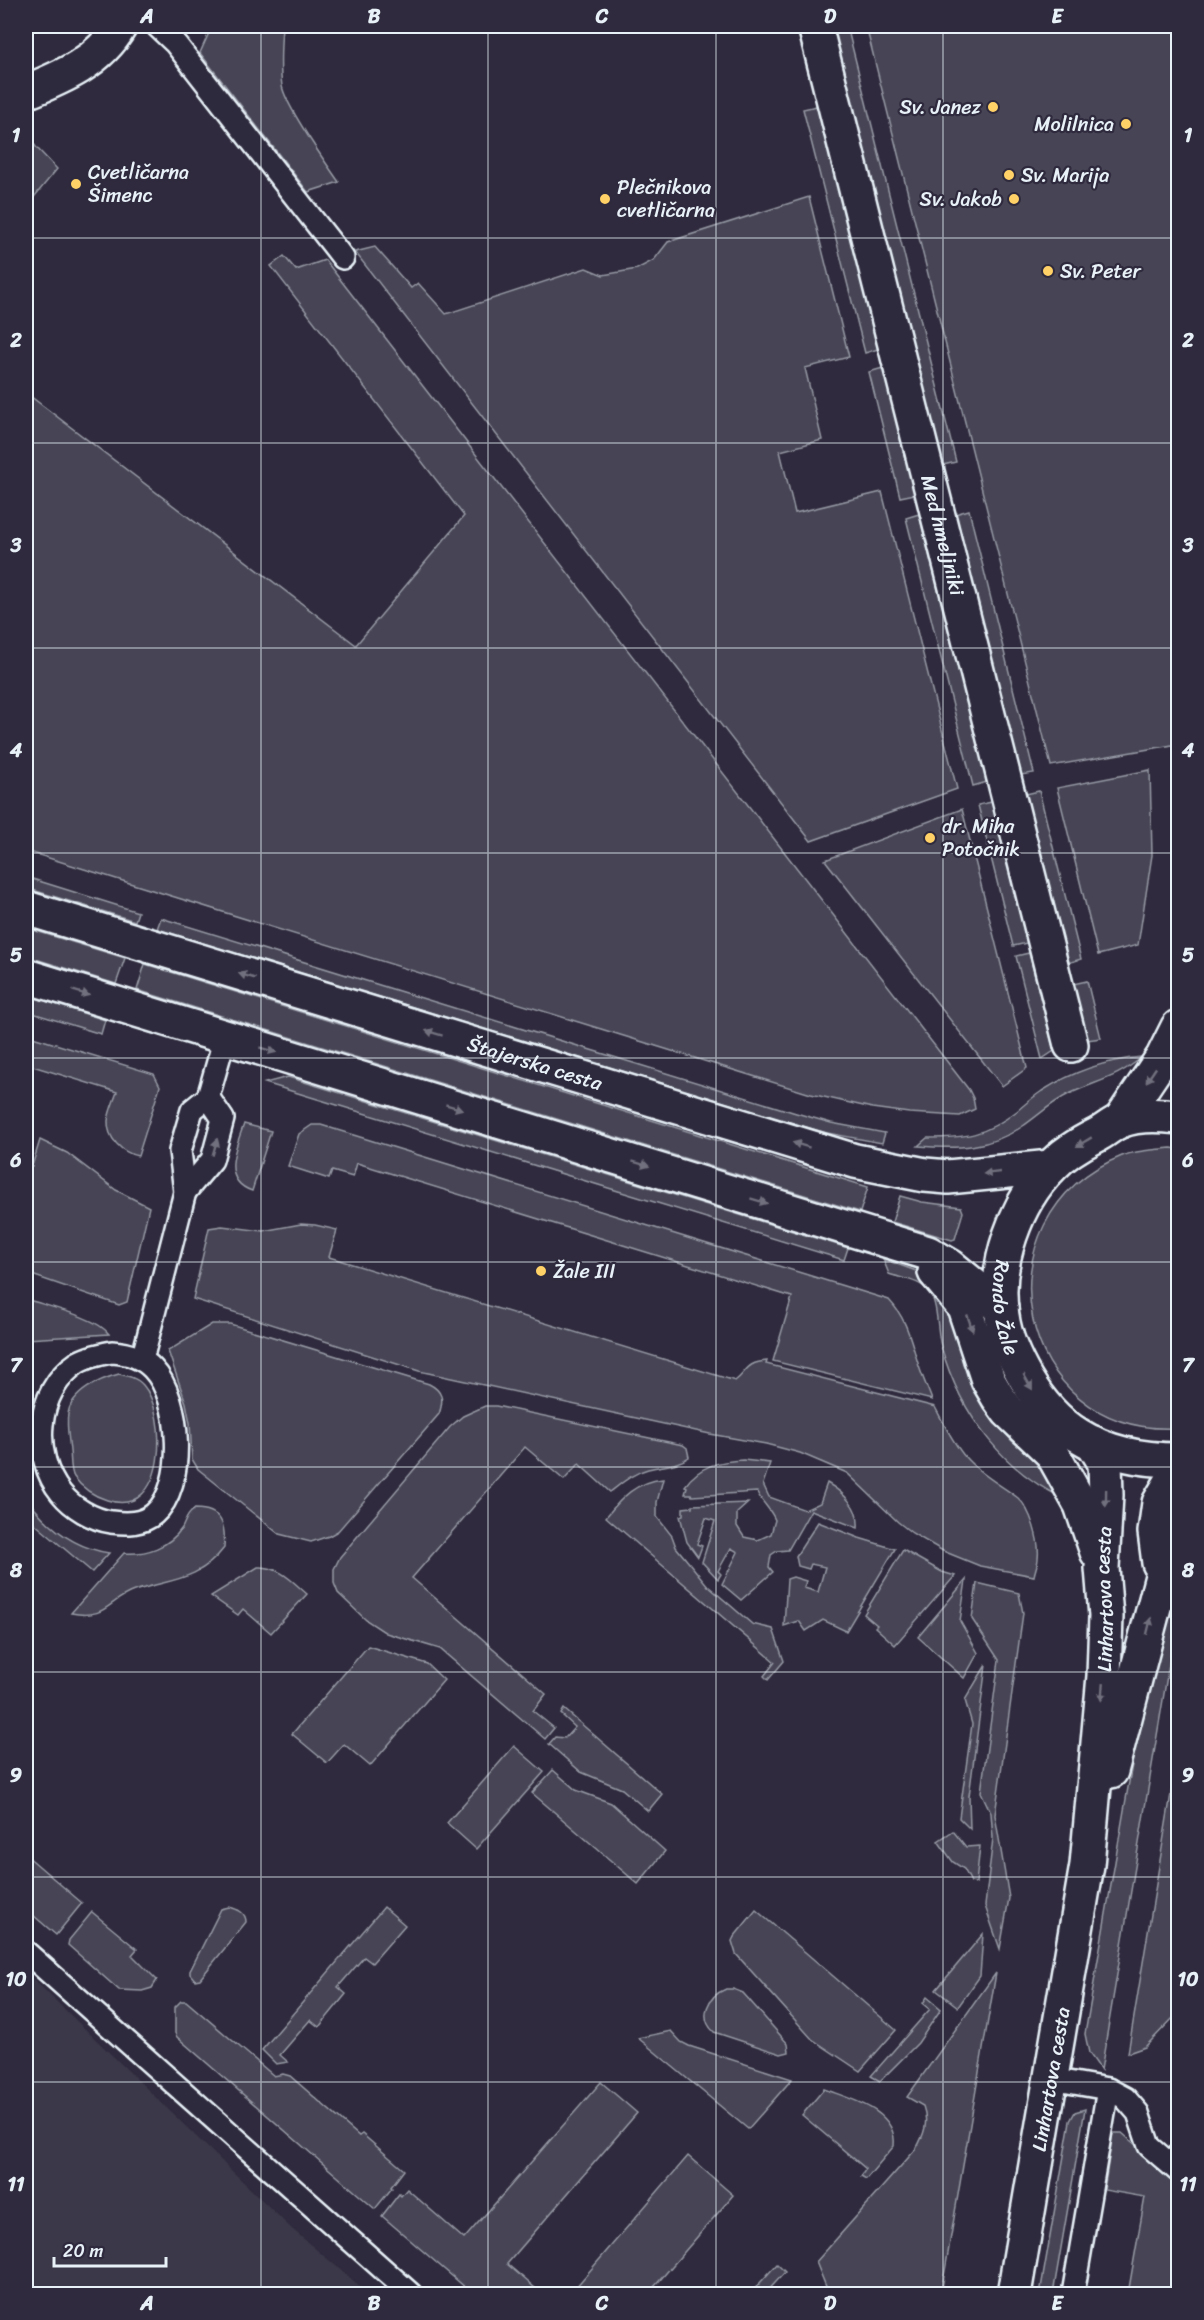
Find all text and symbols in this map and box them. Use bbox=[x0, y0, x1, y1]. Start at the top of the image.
text: A bbox=[139, 0, 154, 34]
text: B bbox=[368, 0, 381, 34]
text: C bbox=[595, 0, 609, 34]
text: D bbox=[824, 0, 837, 34]
text: E bbox=[1051, 0, 1064, 34]
place label: Sv. Janez bbox=[900, 90, 981, 125]
marker: Sv. Janez bbox=[986, 100, 1000, 114]
place label: Molilnica bbox=[1034, 107, 1114, 142]
marker: Molilnica bbox=[1119, 117, 1133, 131]
text: 1 bbox=[12, 118, 21, 153]
text: 1 bbox=[1184, 118, 1193, 153]
place label: Cvetličarna Šimenc bbox=[88, 155, 189, 213]
place label: Sv. Marija bbox=[1021, 158, 1109, 193]
marker: Sv. Marija bbox=[1002, 168, 1016, 182]
place label: Plečnikova cvetličarna bbox=[617, 170, 715, 228]
marker: Cvetličarna Šimenc bbox=[69, 177, 83, 191]
place label: Sv. Jakob bbox=[920, 182, 1002, 217]
marker: Plečnikova cvetličarna bbox=[598, 192, 612, 206]
marker: Sv. Jakob bbox=[1007, 192, 1021, 206]
place label: Sv. Peter bbox=[1060, 254, 1142, 289]
marker: Sv. Peter bbox=[1041, 264, 1055, 278]
text: 2 bbox=[9, 323, 22, 358]
text: 2 bbox=[1181, 323, 1194, 358]
street label: Med hmeljniki bbox=[910, 471, 975, 601]
text: 3 bbox=[10, 528, 22, 563]
text: 3 bbox=[1182, 528, 1194, 563]
text: 4 bbox=[9, 733, 23, 768]
text: 4 bbox=[1181, 733, 1195, 768]
place label: dr. Miha Potočnik bbox=[942, 809, 1020, 867]
marker: dr. Miha Potočnik bbox=[923, 831, 937, 845]
text: 5 bbox=[10, 938, 22, 973]
text: 5 bbox=[1182, 938, 1194, 973]
one-way arrow bbox=[238, 971, 256, 981]
one-way arrow bbox=[72, 989, 90, 998]
street label: Štajerska cesta bbox=[463, 1027, 608, 1101]
one-way arrow bbox=[425, 1028, 443, 1038]
one-way arrow bbox=[259, 1046, 277, 1055]
one-way arrow bbox=[1145, 1066, 1156, 1083]
one-way arrow bbox=[445, 1103, 463, 1112]
one-way arrow bbox=[1076, 1137, 1092, 1148]
one-way arrow bbox=[211, 1138, 220, 1156]
one-way arrow bbox=[792, 1140, 810, 1149]
text: 6 bbox=[9, 1143, 22, 1178]
text: 6 bbox=[1181, 1143, 1194, 1178]
one-way arrow bbox=[632, 1160, 650, 1169]
one-way arrow bbox=[983, 1168, 1002, 1178]
one-way arrow bbox=[750, 1197, 768, 1206]
place label: Žale III bbox=[553, 1254, 615, 1289]
street label: Rondo Žale bbox=[982, 1257, 1029, 1361]
marker: Žale III bbox=[534, 1264, 548, 1278]
one-way arrow bbox=[966, 1314, 976, 1332]
text: 7 bbox=[10, 1348, 23, 1383]
text: 7 bbox=[1182, 1348, 1195, 1383]
one-way arrow bbox=[1023, 1374, 1033, 1391]
one-way arrow bbox=[1101, 1488, 1111, 1507]
street label: Linhartova cesta bbox=[1085, 1525, 1124, 1672]
text: 8 bbox=[9, 1553, 23, 1588]
text: 8 bbox=[1181, 1553, 1195, 1588]
one-way arrow bbox=[1144, 1616, 1154, 1635]
one-way arrow bbox=[1097, 1683, 1107, 1702]
text: 9 bbox=[10, 1758, 22, 1793]
text: 9 bbox=[1182, 1758, 1194, 1793]
text: 10 bbox=[5, 1962, 27, 1997]
text: 10 bbox=[1177, 1962, 1199, 1997]
street label: Linhartova cesta bbox=[1022, 2004, 1081, 2154]
text: 11 bbox=[7, 2167, 25, 2202]
text: 11 bbox=[1179, 2167, 1197, 2202]
scale bar bbox=[54, 2230, 166, 2268]
text: 20 m bbox=[63, 2235, 103, 2267]
text: A bbox=[139, 2286, 154, 2320]
text: B bbox=[368, 2286, 381, 2320]
text: C bbox=[595, 2286, 609, 2320]
text: D bbox=[824, 2286, 837, 2320]
text: E bbox=[1051, 2286, 1064, 2320]

